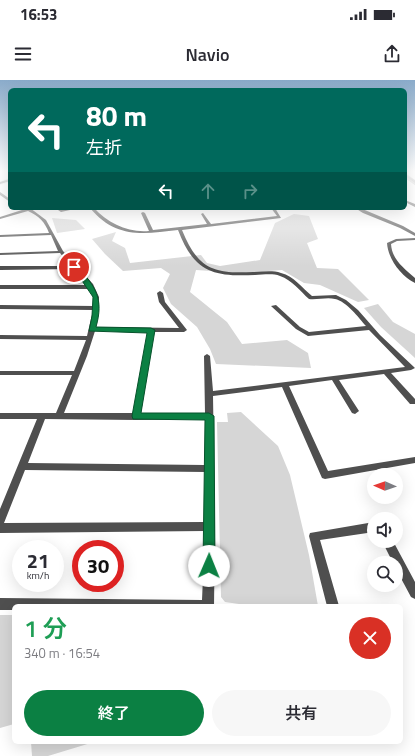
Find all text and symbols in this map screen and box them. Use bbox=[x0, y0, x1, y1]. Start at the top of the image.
text: 16:53 bbox=[20, 3, 57, 26]
text: Navio bbox=[185, 41, 230, 68]
icon: menu bbox=[12, 43, 34, 65]
icon: share bbox=[381, 43, 403, 65]
text: 80 m bbox=[86, 94, 147, 137]
icon: left bbox=[20, 104, 72, 156]
text: 左折 bbox=[86, 134, 122, 161]
icon: left bbox=[155, 180, 177, 202]
icon: ahead bbox=[197, 180, 219, 202]
icon: right bbox=[239, 180, 261, 202]
pin bbox=[57, 250, 91, 284]
icon: arrive bbox=[63, 256, 85, 278]
north arrow bbox=[367, 468, 403, 504]
map controls bbox=[367, 468, 403, 592]
button: sound bbox=[367, 512, 403, 548]
speed limit sign: 30 bbox=[72, 540, 124, 592]
text: 21 bbox=[27, 545, 49, 576]
position arrow bbox=[188, 545, 230, 587]
button: search bbox=[367, 556, 403, 592]
text: km/h bbox=[27, 568, 49, 583]
text: 1 分 bbox=[24, 610, 67, 646]
button: close bbox=[349, 617, 391, 659]
text: 340 m · 16:54 bbox=[24, 643, 100, 663]
button: 終了 bbox=[24, 690, 204, 736]
button: 共有 bbox=[212, 690, 391, 736]

